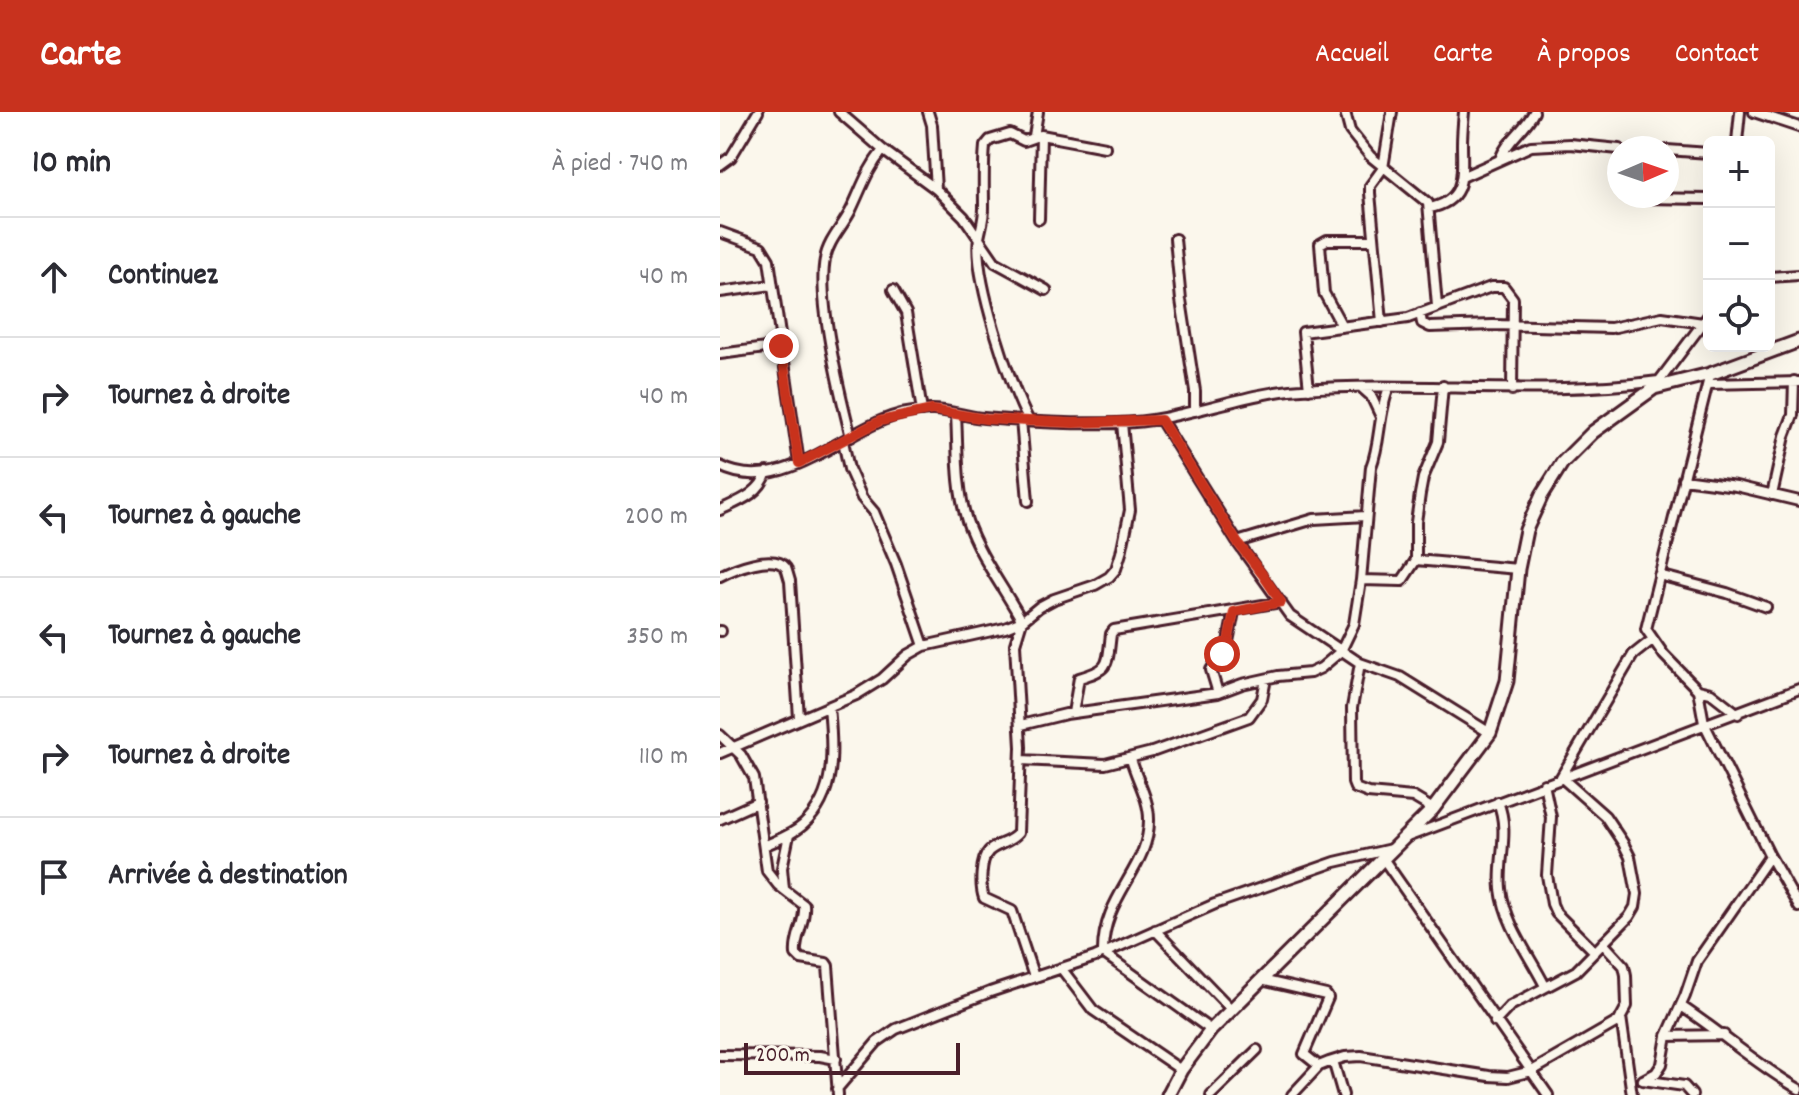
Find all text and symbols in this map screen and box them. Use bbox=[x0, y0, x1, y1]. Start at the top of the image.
text: Carte bbox=[40, 29, 121, 84]
text: Accueil bbox=[1315, 36, 1389, 76]
text: Carte bbox=[1433, 36, 1493, 76]
text: À propos bbox=[1537, 36, 1631, 76]
text: Contact bbox=[1675, 36, 1759, 76]
north arrow bbox=[1607, 136, 1679, 208]
map controls bbox=[1703, 136, 1775, 352]
button: + bbox=[1703, 136, 1775, 208]
text: 10 min bbox=[32, 140, 111, 189]
text: À pied · 740 m bbox=[552, 146, 688, 183]
button: − bbox=[1703, 208, 1775, 280]
icon: ahead bbox=[32, 255, 76, 299]
text: Continuez bbox=[108, 256, 218, 299]
text: 40 m bbox=[639, 259, 688, 296]
button: locate bbox=[1703, 280, 1775, 352]
route end bbox=[763, 328, 799, 364]
icon: right bbox=[32, 375, 76, 419]
text: Tournez à droite bbox=[108, 376, 290, 419]
text: 40 m bbox=[639, 379, 688, 416]
icon: left bbox=[32, 495, 76, 539]
text: Tournez à gauche bbox=[108, 496, 301, 539]
text: 200 m bbox=[624, 499, 688, 536]
icon: left bbox=[32, 615, 76, 659]
text: Tournez à gauche bbox=[108, 616, 301, 659]
text: 350 m bbox=[626, 619, 688, 656]
route start bbox=[1204, 636, 1240, 672]
icon: right bbox=[32, 735, 76, 779]
text: Tournez à droite bbox=[108, 736, 290, 779]
text: 110 m bbox=[639, 739, 688, 776]
icon: arrive bbox=[32, 855, 76, 899]
text: Arrivée à destination bbox=[108, 856, 348, 899]
scale bar bbox=[744, 1039, 960, 1075]
text: 200 m bbox=[756, 1041, 810, 1072]

